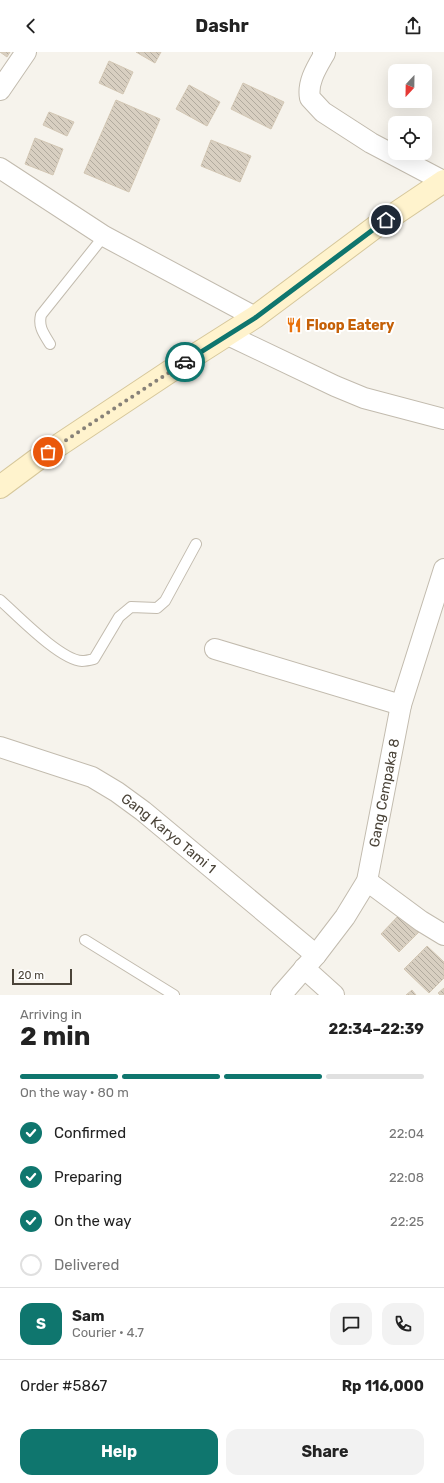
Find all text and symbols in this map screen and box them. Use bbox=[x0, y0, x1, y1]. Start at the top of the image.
icon: back bbox=[20, 15, 42, 37]
text: Dashr bbox=[195, 15, 249, 37]
icon: share bbox=[402, 15, 424, 37]
north arrow bbox=[388, 64, 432, 108]
map controls bbox=[388, 64, 432, 160]
button: locate bbox=[388, 116, 432, 160]
pin bbox=[369, 203, 403, 237]
icon: home bbox=[375, 209, 397, 231]
restaurant icon: Floop Eatery bbox=[285, 316, 303, 334]
place label: Floop Eatery bbox=[306, 317, 395, 334]
courier bbox=[165, 342, 205, 382]
icon: car bbox=[174, 351, 196, 373]
pin bbox=[31, 435, 65, 469]
icon: bag bbox=[37, 441, 59, 463]
street label: Gang Cempaka 8 bbox=[365, 737, 403, 849]
street label: Gang Karyo Tami 1 bbox=[118, 789, 220, 877]
scale bar bbox=[12, 967, 72, 986]
text: 20 m bbox=[18, 969, 44, 982]
text: Arriving in bbox=[20, 1007, 82, 1022]
text: 22:34–22:39 bbox=[328, 1020, 424, 1038]
text: 2 min bbox=[20, 1021, 90, 1052]
text: On the way · 80 m bbox=[20, 1085, 129, 1100]
icon: check bbox=[20, 1122, 42, 1144]
text: Confirmed bbox=[54, 1124, 126, 1142]
text: 22:04 bbox=[389, 1126, 424, 1141]
icon: check bbox=[20, 1166, 42, 1188]
text: Preparing bbox=[54, 1168, 122, 1186]
text: 22:08 bbox=[389, 1170, 424, 1185]
icon: check bbox=[20, 1210, 42, 1232]
text: On the way bbox=[54, 1212, 132, 1230]
text: 22:25 bbox=[390, 1214, 424, 1229]
text: Delivered bbox=[54, 1256, 119, 1274]
button: chat bbox=[330, 1303, 372, 1345]
button: phone bbox=[382, 1303, 424, 1345]
text: Sam bbox=[72, 1307, 105, 1325]
text: S bbox=[36, 1315, 46, 1333]
text: Courier · 4.7 bbox=[72, 1325, 144, 1340]
text: Order #5867 bbox=[20, 1377, 107, 1395]
text: Rp 116,000 bbox=[342, 1377, 424, 1395]
button: Help bbox=[20, 1429, 218, 1475]
button: Share bbox=[226, 1429, 424, 1475]

